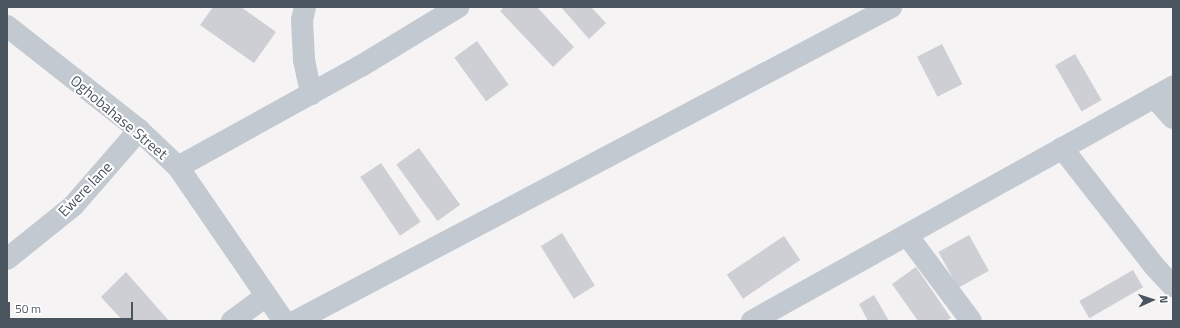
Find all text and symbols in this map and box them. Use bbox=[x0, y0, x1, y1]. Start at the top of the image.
street label: Oghobahase Street bbox=[67, 71, 171, 163]
street label: Ewere lane bbox=[54, 158, 116, 220]
north arrow bbox=[1132, 280, 1172, 320]
scale bar bbox=[10, 294, 135, 320]
text: N bbox=[1156, 295, 1172, 304]
text: 50 m bbox=[15, 299, 41, 318]

